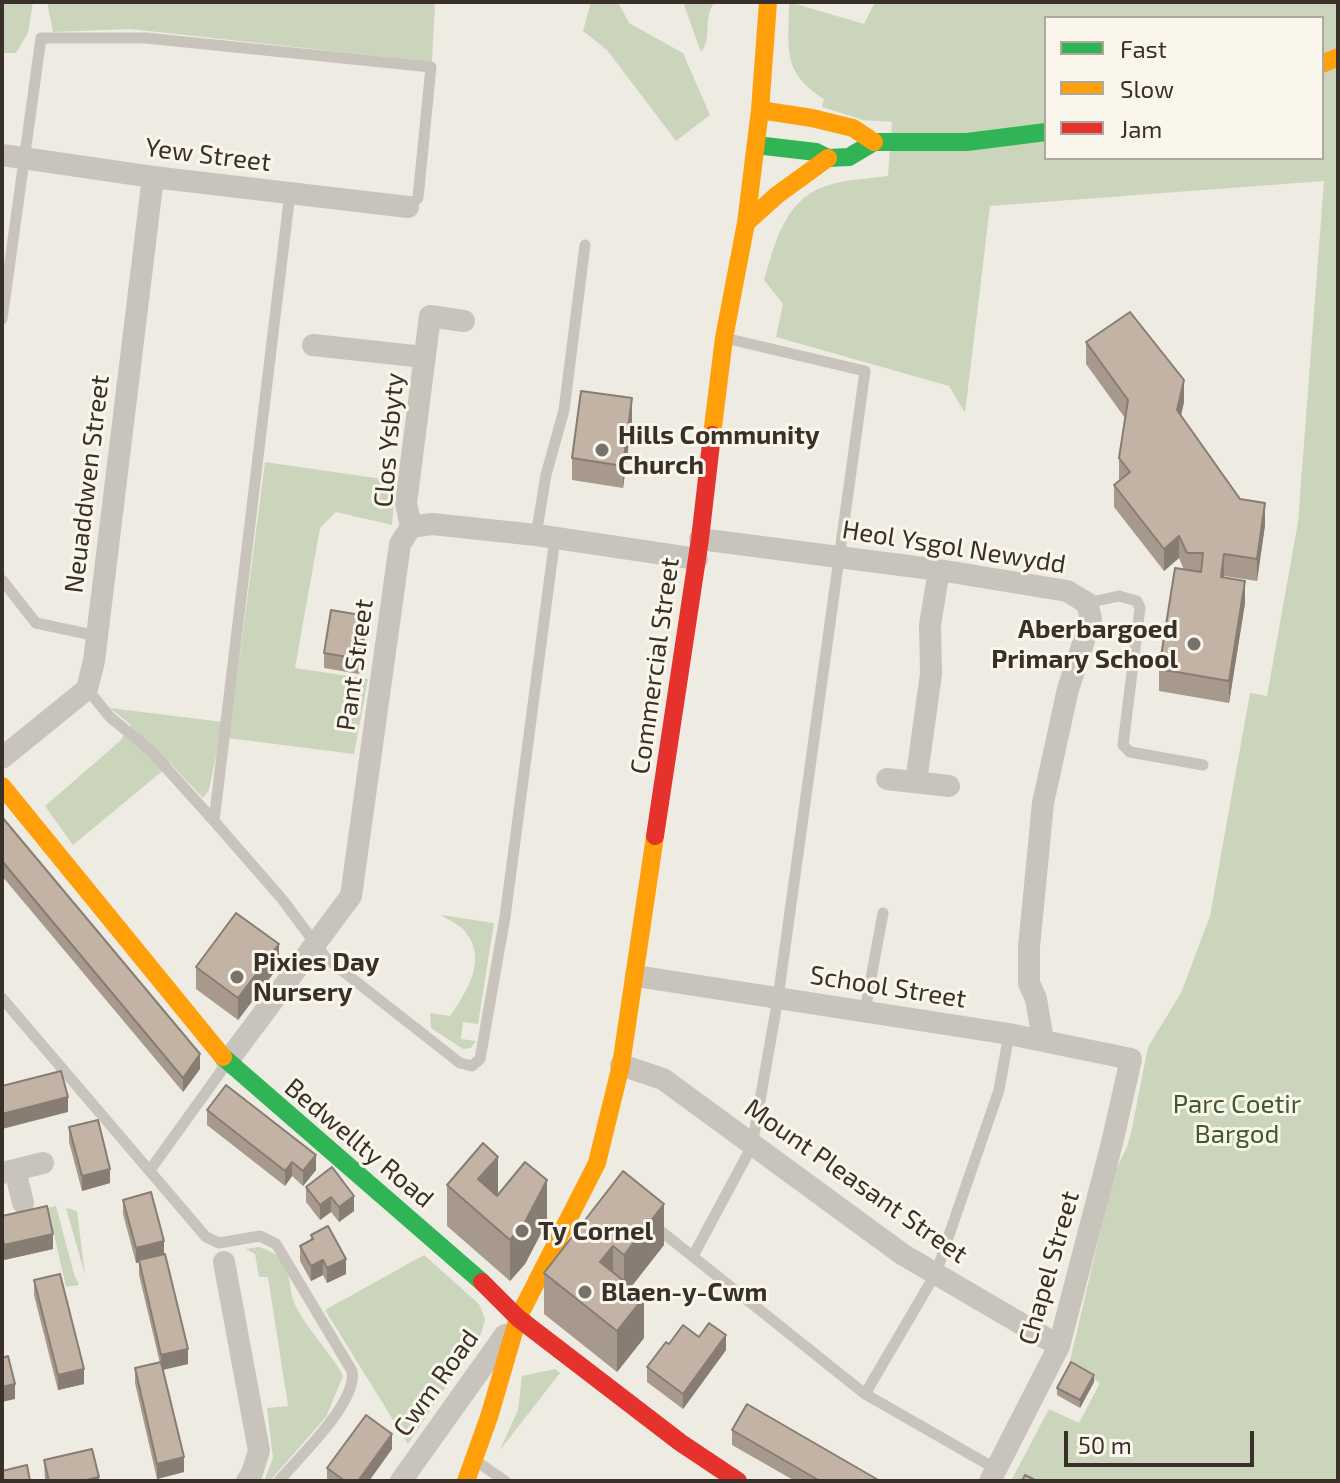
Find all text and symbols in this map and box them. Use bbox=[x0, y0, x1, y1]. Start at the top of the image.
legend bbox=[1044, 16, 1324, 160]
text: Fast bbox=[1120, 34, 1167, 63]
text: Slow bbox=[1120, 74, 1174, 103]
text: Jam bbox=[1120, 114, 1162, 143]
street label: Yew Street bbox=[143, 132, 273, 178]
street label: Clos Ysbyty bbox=[368, 371, 410, 509]
street label: Neuaddwen Street bbox=[58, 373, 116, 595]
place label: Hills Community Church bbox=[618, 419, 820, 480]
marker: Hills Community Church bbox=[593, 441, 611, 459]
street label: Heol Ysgol Newydd bbox=[840, 514, 1068, 580]
street label: Commercial Street bbox=[624, 556, 686, 776]
street label: Pant Street bbox=[330, 597, 380, 733]
place label: Aberbargoed Primary School bbox=[991, 613, 1178, 674]
marker: Aberbargoed Primary School bbox=[1185, 635, 1203, 653]
place label: Pixies Day Nursery bbox=[253, 946, 379, 1008]
street label: School Street bbox=[808, 959, 968, 1015]
marker: Pixies Day Nursery bbox=[228, 968, 246, 986]
street label: Bedwellty Road bbox=[278, 1072, 440, 1214]
park label: Parc Coetir Bargod bbox=[1173, 1088, 1301, 1150]
street label: Mount Pleasant Street bbox=[738, 1092, 974, 1270]
street label: Chapel Street bbox=[1012, 1187, 1086, 1349]
place label: Ty Cornel bbox=[538, 1215, 653, 1247]
marker: Ty Cornel bbox=[513, 1222, 531, 1240]
place label: Blaen-y-Cwm bbox=[601, 1276, 767, 1308]
marker: Blaen-y-Cwm bbox=[576, 1283, 594, 1301]
street label: Cwm Road bbox=[387, 1323, 485, 1443]
scale bar bbox=[1068, 1415, 1258, 1465]
text: 50 m bbox=[1078, 1430, 1132, 1459]

